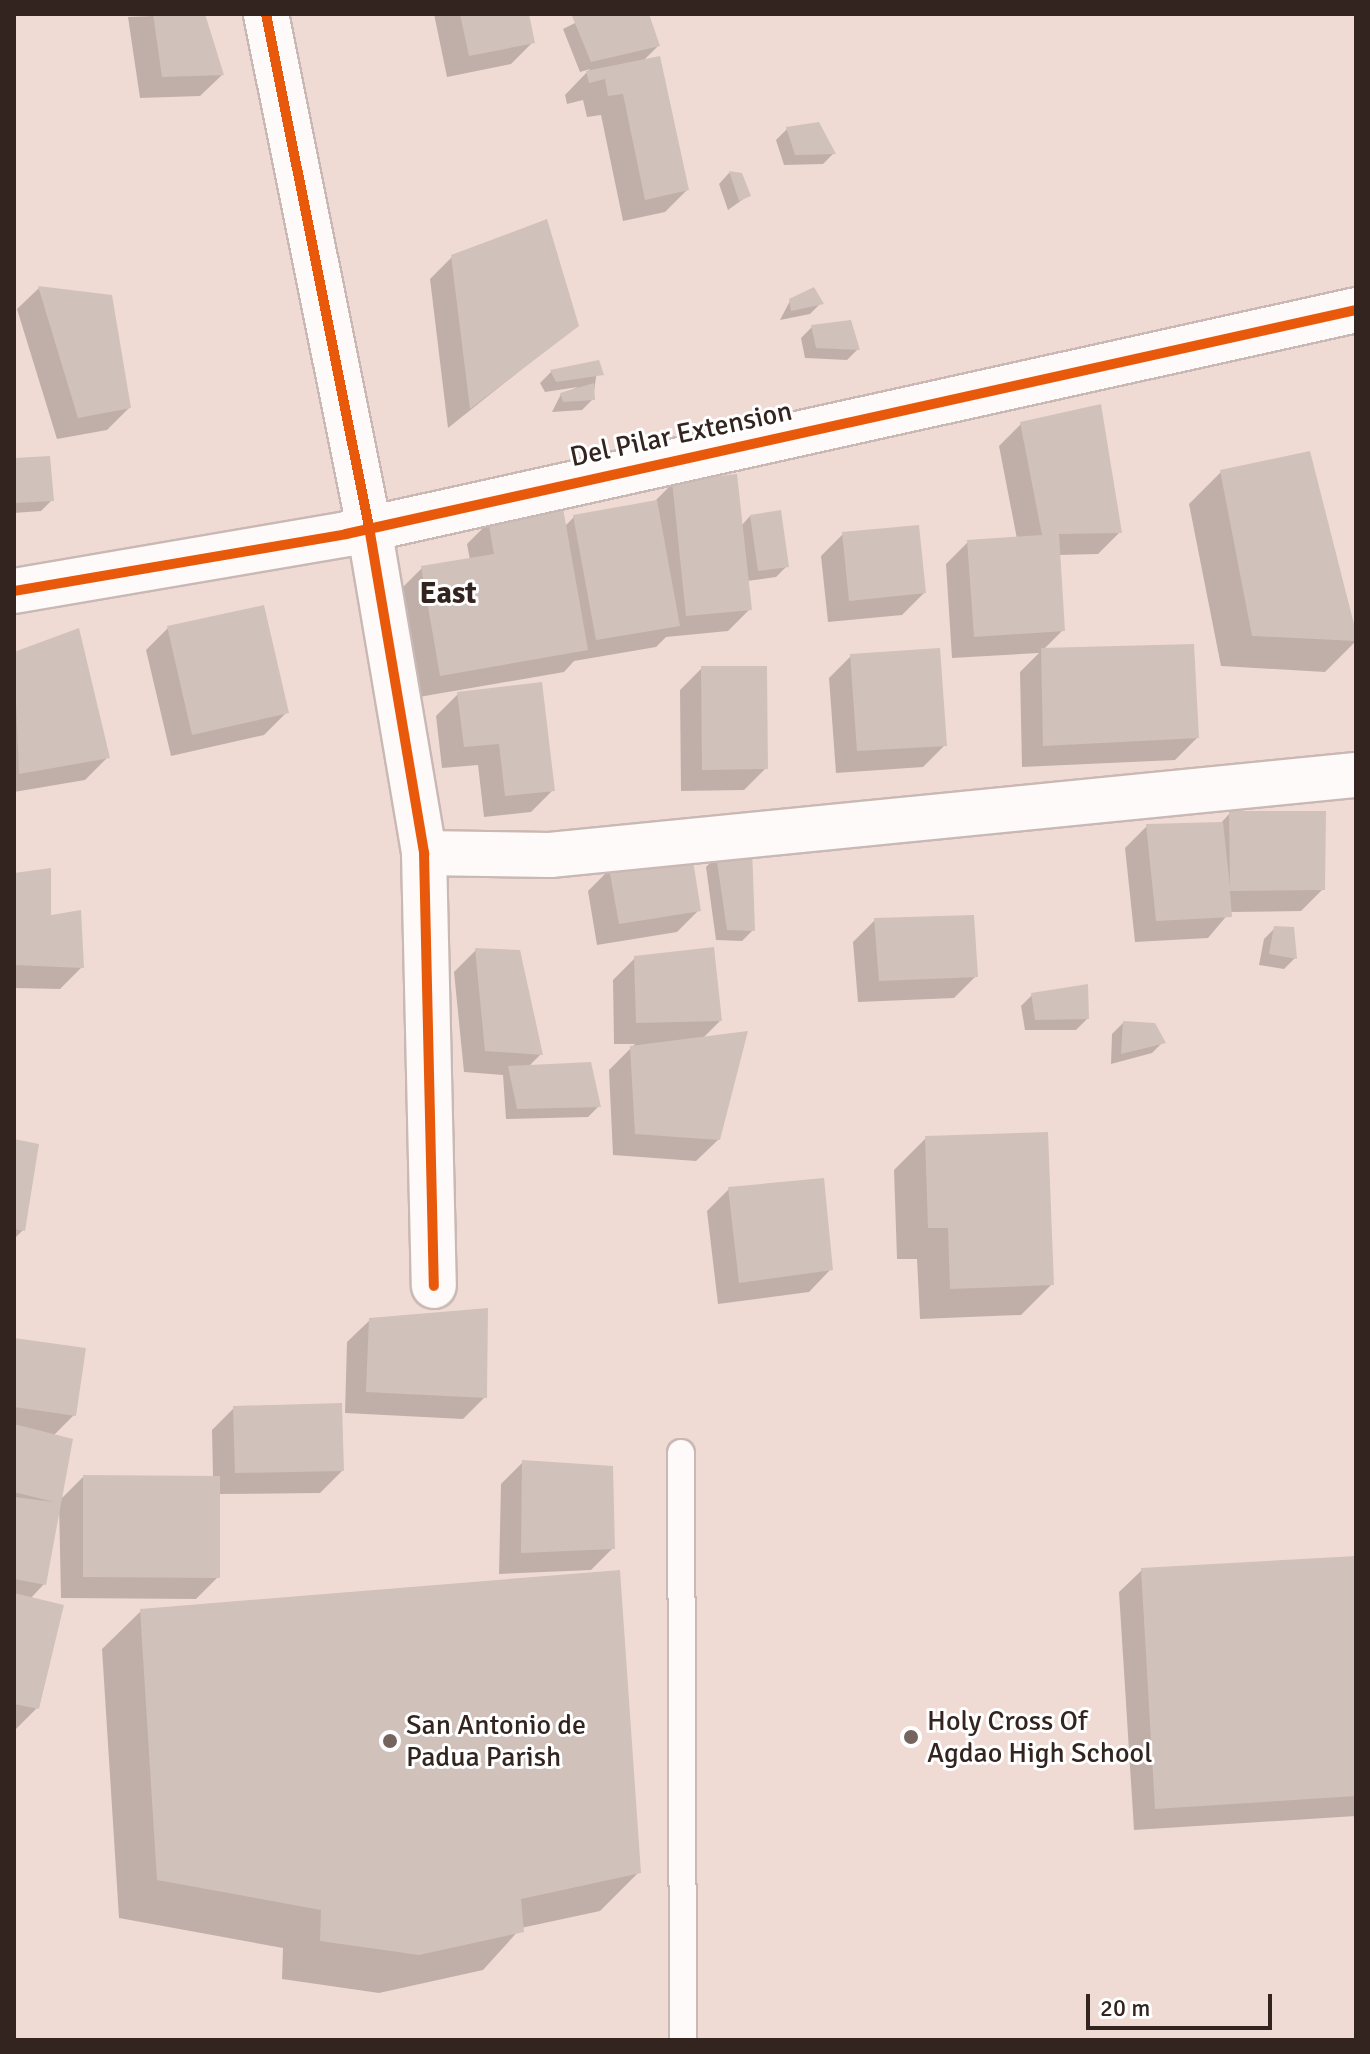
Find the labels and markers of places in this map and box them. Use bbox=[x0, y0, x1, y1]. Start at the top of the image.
place label: Holy Cross Of Agdao High School bbox=[927, 1704, 1152, 1770]
place label: San Antonio de Padua Parish bbox=[406, 1708, 586, 1774]
marker: Holy Cross Of Agdao High School bbox=[902, 1728, 920, 1746]
marker: San Antonio de Padua Parish bbox=[381, 1732, 399, 1750]

